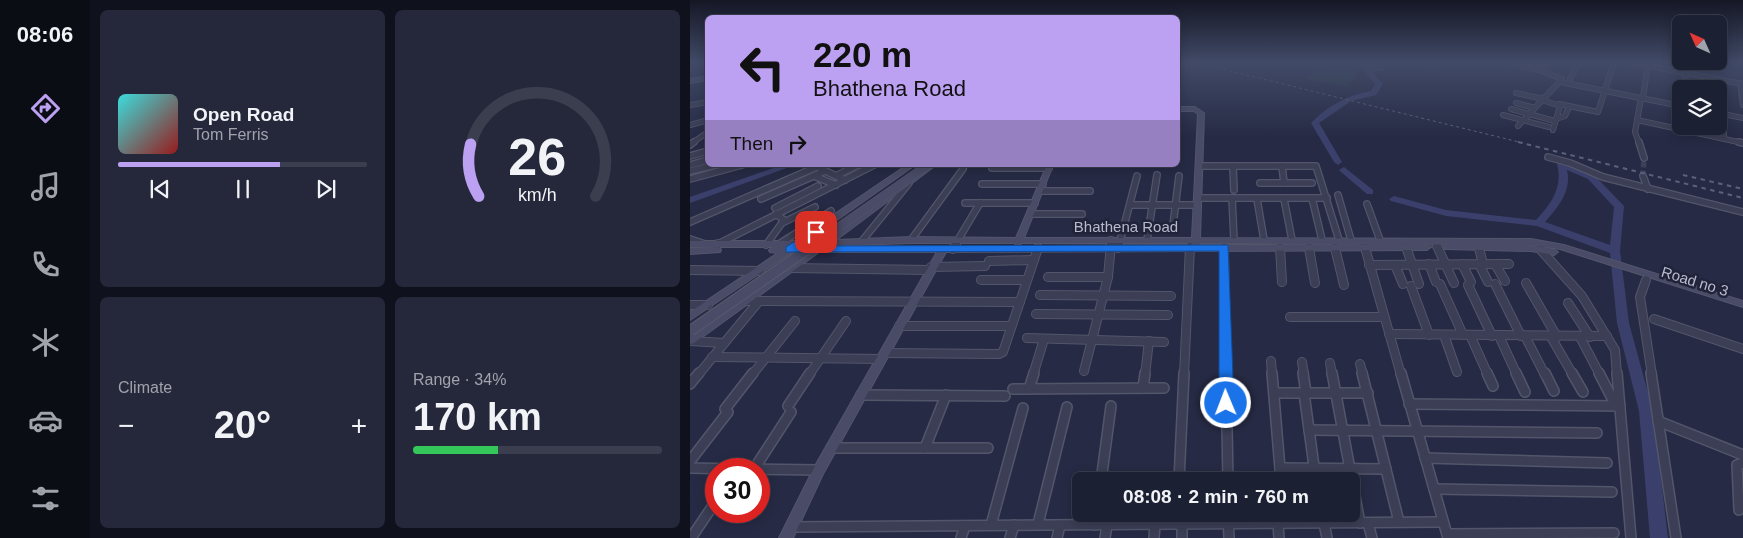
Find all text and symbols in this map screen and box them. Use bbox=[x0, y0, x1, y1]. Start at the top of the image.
north arrow bbox=[1672, 15, 1728, 70]
map controls bbox=[1672, 15, 1727, 135]
text: 08:06 bbox=[17, 22, 73, 47]
icon: left bbox=[730, 35, 795, 100]
text: 220 m bbox=[813, 35, 912, 74]
text: Bhathena Road bbox=[813, 76, 966, 101]
button: layers bbox=[1672, 80, 1727, 135]
icon: directions bbox=[28, 91, 63, 126]
text: Open Road bbox=[193, 104, 294, 125]
text: Tom Ferris bbox=[193, 126, 269, 143]
text: 26 bbox=[509, 128, 566, 186]
icon: right bbox=[783, 130, 811, 158]
text: Then bbox=[730, 133, 773, 154]
icon: music bbox=[28, 169, 63, 204]
icon: previous bbox=[146, 175, 174, 203]
icon: pause bbox=[229, 175, 257, 203]
icon: next bbox=[312, 175, 340, 203]
text: km/h bbox=[518, 185, 557, 205]
pin bbox=[795, 211, 837, 253]
icon: arrive bbox=[802, 218, 830, 246]
street label: Bhathena Road bbox=[1074, 218, 1178, 235]
icon: phone bbox=[28, 247, 63, 282]
street label: Road no 3 bbox=[1659, 263, 1731, 299]
icon: climate bbox=[28, 325, 63, 360]
text: Range · 34% bbox=[413, 371, 506, 388]
position arrow bbox=[1199, 376, 1251, 428]
text: Climate bbox=[118, 379, 172, 396]
text: 170 km bbox=[413, 396, 542, 438]
icon: car bbox=[28, 403, 63, 438]
text: 20° bbox=[214, 404, 271, 446]
text: − bbox=[118, 410, 134, 441]
text: + bbox=[351, 410, 367, 441]
speed limit sign: 30 bbox=[705, 458, 770, 523]
icon: filters bbox=[28, 481, 63, 516]
text: 08:08 · 2 min · 760 m bbox=[1123, 486, 1309, 507]

